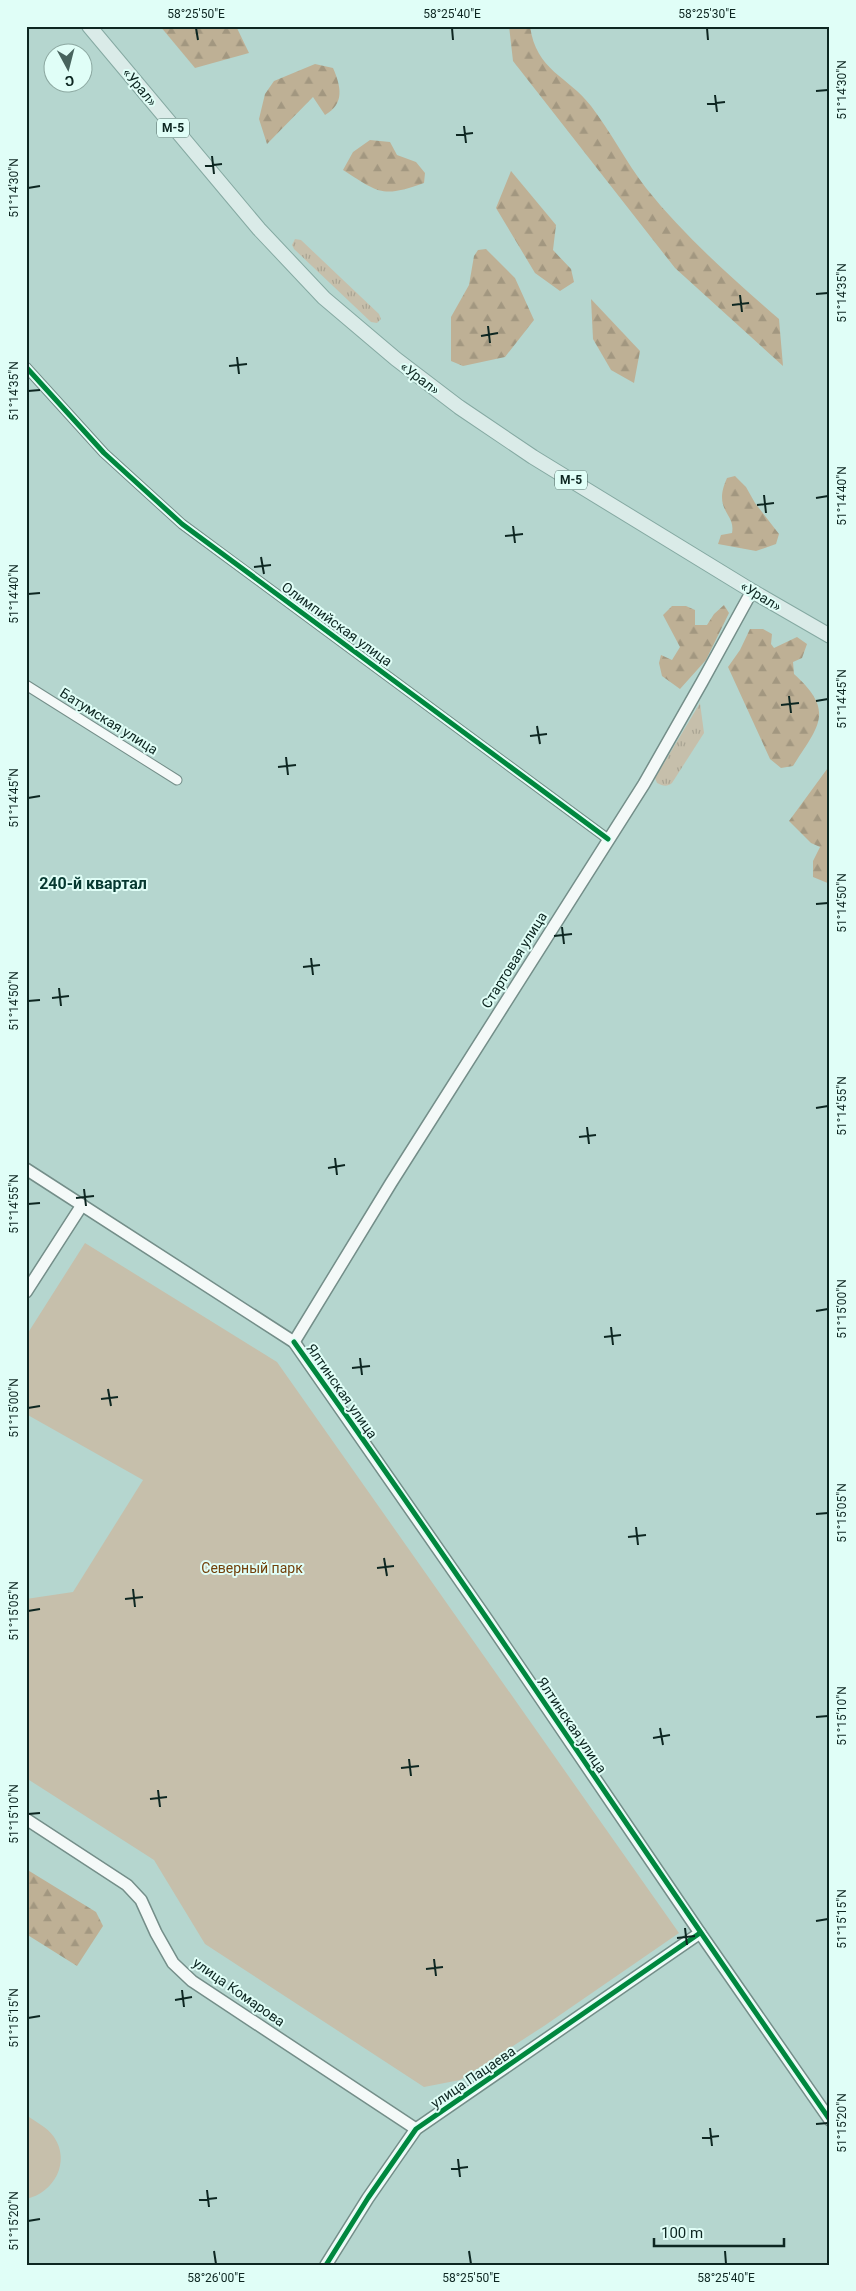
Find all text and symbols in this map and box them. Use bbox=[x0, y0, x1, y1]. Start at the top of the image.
text: 58°25'50"E bbox=[167, 7, 225, 21]
text: 58°25'40"E bbox=[423, 7, 481, 21]
text: 58°25'30"E bbox=[678, 7, 736, 21]
north arrow bbox=[42, 42, 92, 92]
text: 51°14'30"N bbox=[835, 60, 849, 120]
street label: «Урал» bbox=[119, 65, 161, 110]
text: С bbox=[64, 72, 75, 89]
road number: М-5 bbox=[157, 119, 189, 138]
text: 51°14'30"N bbox=[7, 158, 21, 218]
text: 51°14'35"N bbox=[835, 263, 849, 323]
street label: «Урал» bbox=[397, 358, 443, 398]
text: 51°14'35"N bbox=[7, 361, 21, 421]
text: 51°14'40"N bbox=[835, 466, 849, 526]
road number: М-5 bbox=[555, 470, 587, 490]
text: 51°14'40"N bbox=[7, 564, 21, 624]
street label: «Урал» bbox=[738, 578, 785, 615]
street label: Олимпийская улица bbox=[279, 579, 395, 669]
text: 51°14'45"N bbox=[835, 669, 849, 729]
street label: Батумская улица bbox=[57, 684, 161, 758]
text: 51°14'45"N bbox=[7, 768, 21, 828]
text: 51°14'50"N bbox=[835, 873, 849, 933]
district label: 240-й квартал bbox=[39, 874, 147, 893]
street label: Стартовая улица bbox=[478, 909, 550, 1011]
text: 51°14'50"N bbox=[7, 971, 21, 1031]
text: 51°14'55"N bbox=[835, 1076, 849, 1136]
text: 51°14'55"N bbox=[7, 1174, 21, 1234]
text: 51°15'00"N bbox=[835, 1279, 849, 1339]
street label: Ялтинская улица bbox=[303, 1341, 381, 1441]
text: 51°15'00"N bbox=[7, 1378, 21, 1438]
text: 51°15'05"N bbox=[835, 1483, 849, 1543]
park label: Северный парк bbox=[201, 1560, 303, 1576]
text: 51°15'05"N bbox=[7, 1581, 21, 1641]
street label: Ялтинская улица bbox=[534, 1674, 610, 1776]
text: 51°15'10"N bbox=[835, 1686, 849, 1746]
text: 51°15'10"N bbox=[7, 1784, 21, 1844]
text: 51°15'15"N bbox=[835, 1889, 849, 1949]
street label: улица Комарова bbox=[190, 1954, 288, 2030]
text: 51°15'15"N bbox=[7, 1988, 21, 2048]
street label: улица Пацаева bbox=[428, 2043, 518, 2111]
text: 51°15'20"N bbox=[835, 2093, 849, 2153]
text: 51°15'20"N bbox=[7, 2191, 21, 2251]
scale bar bbox=[654, 2216, 784, 2248]
text: 100 m bbox=[661, 2224, 703, 2242]
text: 58°26'00"E bbox=[187, 2271, 245, 2285]
text: 58°25'50"E bbox=[442, 2271, 500, 2285]
text: 58°25'40"E bbox=[697, 2271, 755, 2285]

